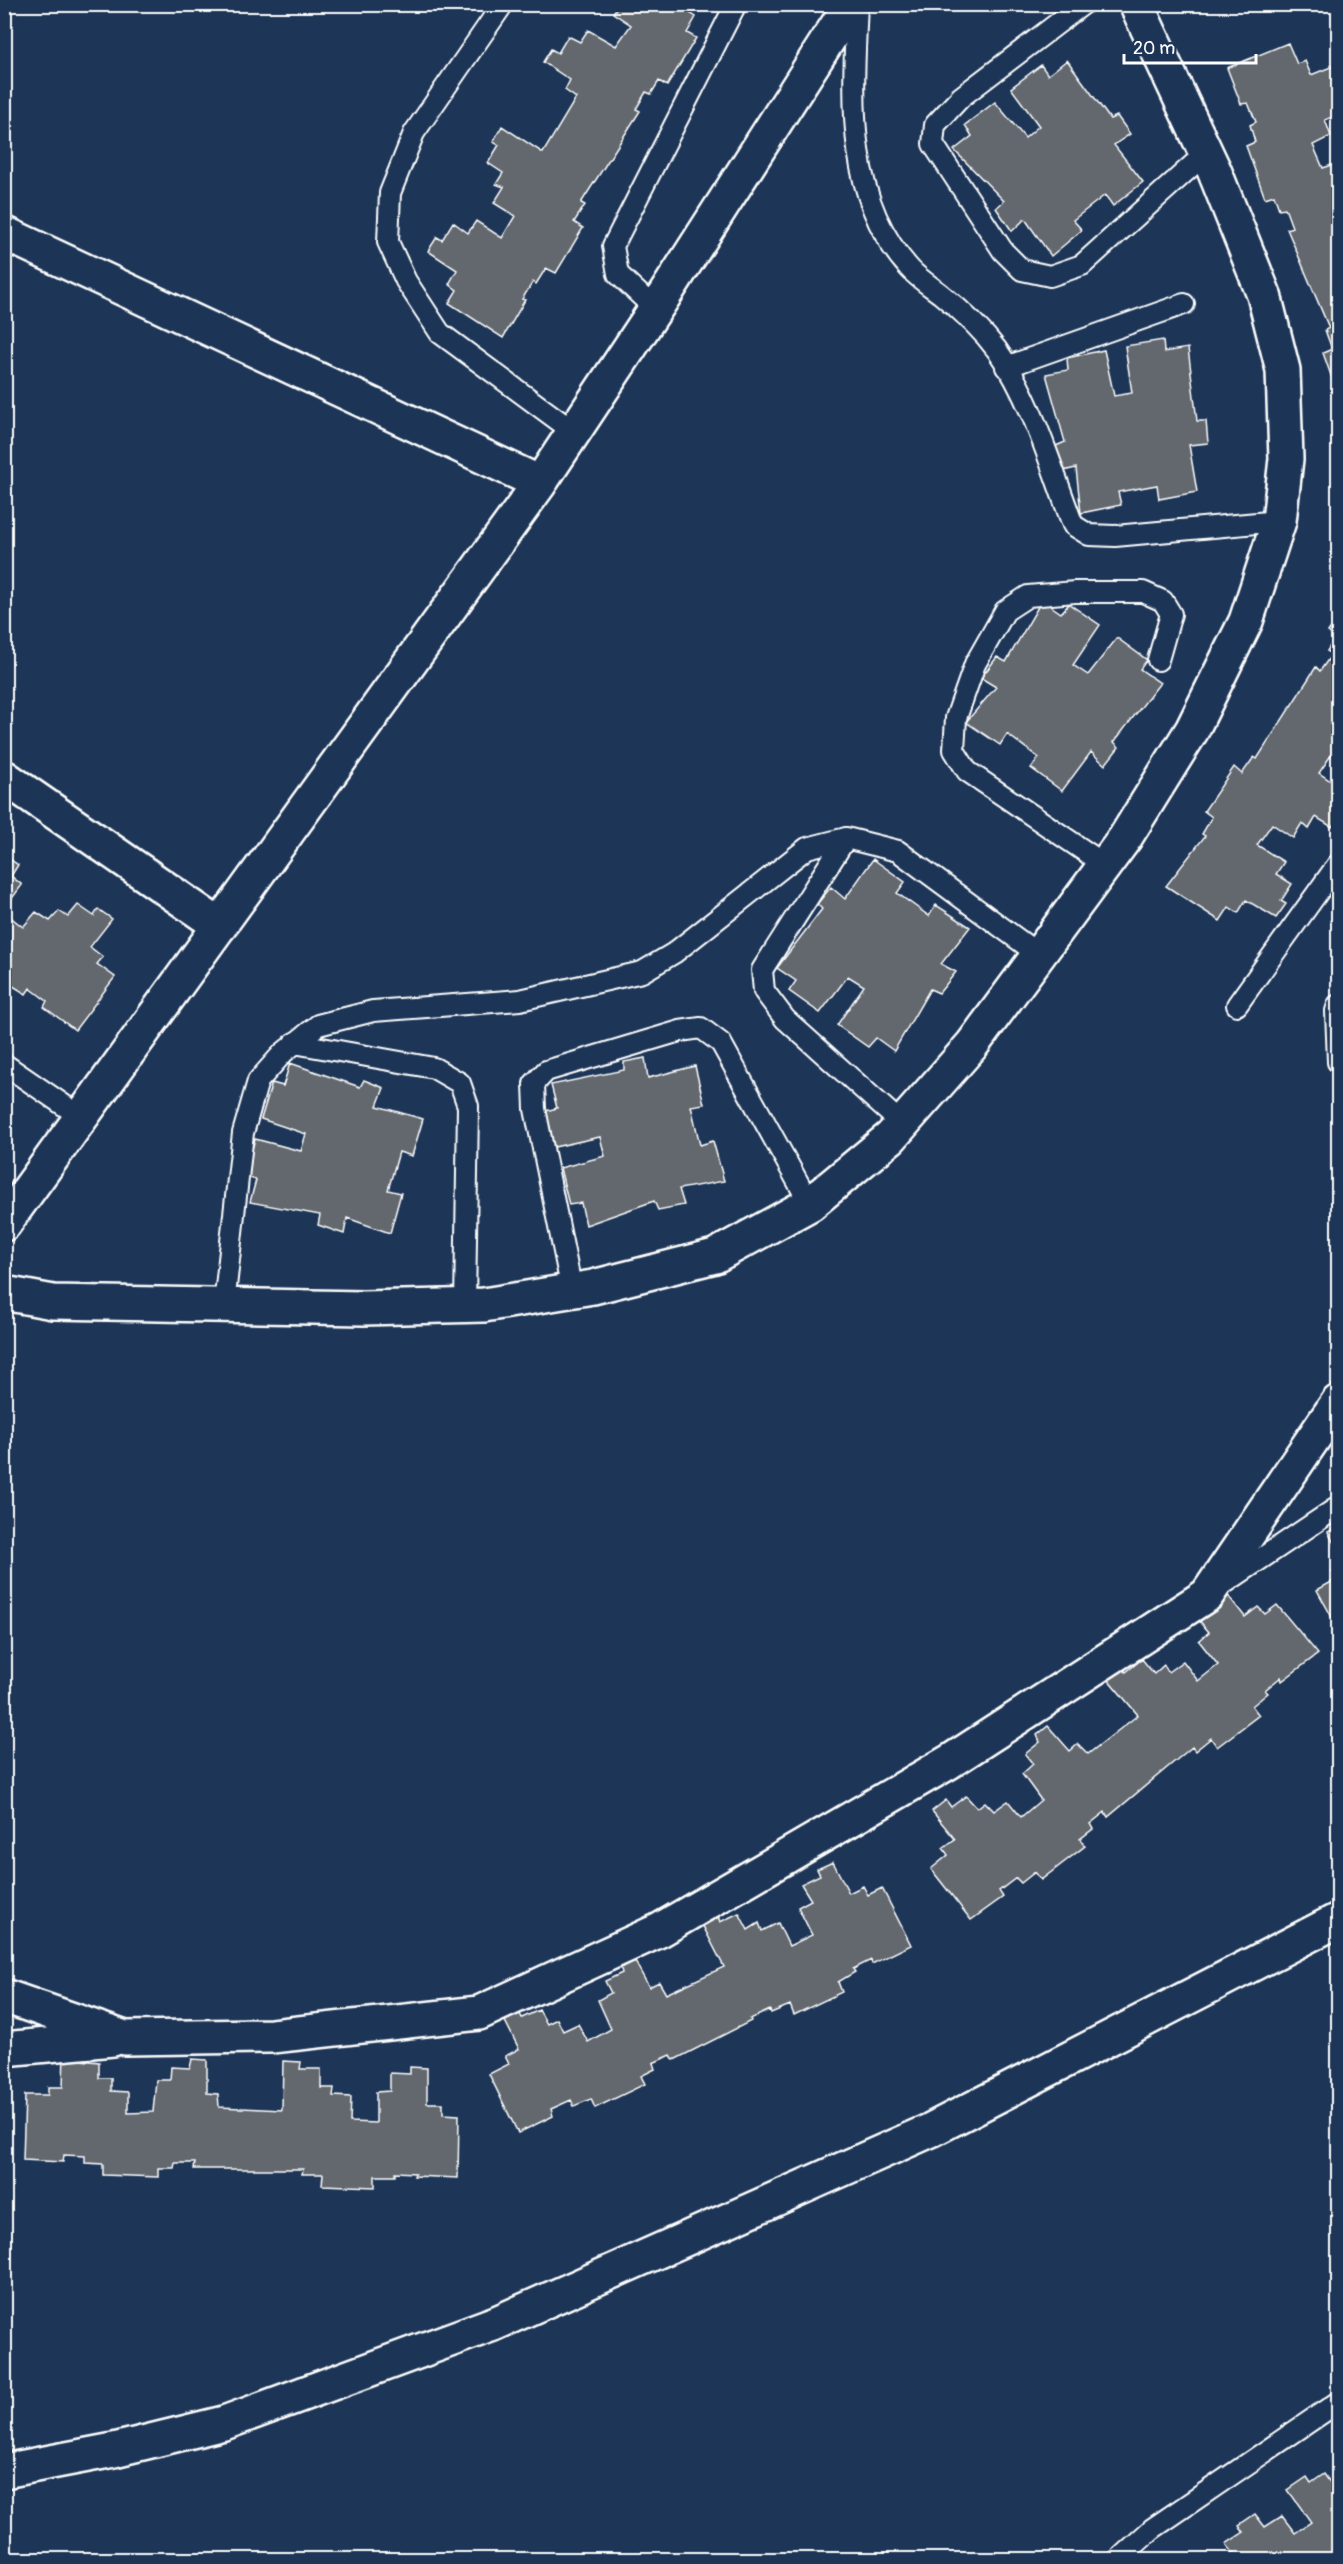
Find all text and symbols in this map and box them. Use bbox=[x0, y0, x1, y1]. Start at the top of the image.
scale bar bbox=[1124, 27, 1256, 65]
text: 20 m bbox=[1133, 37, 1175, 60]

